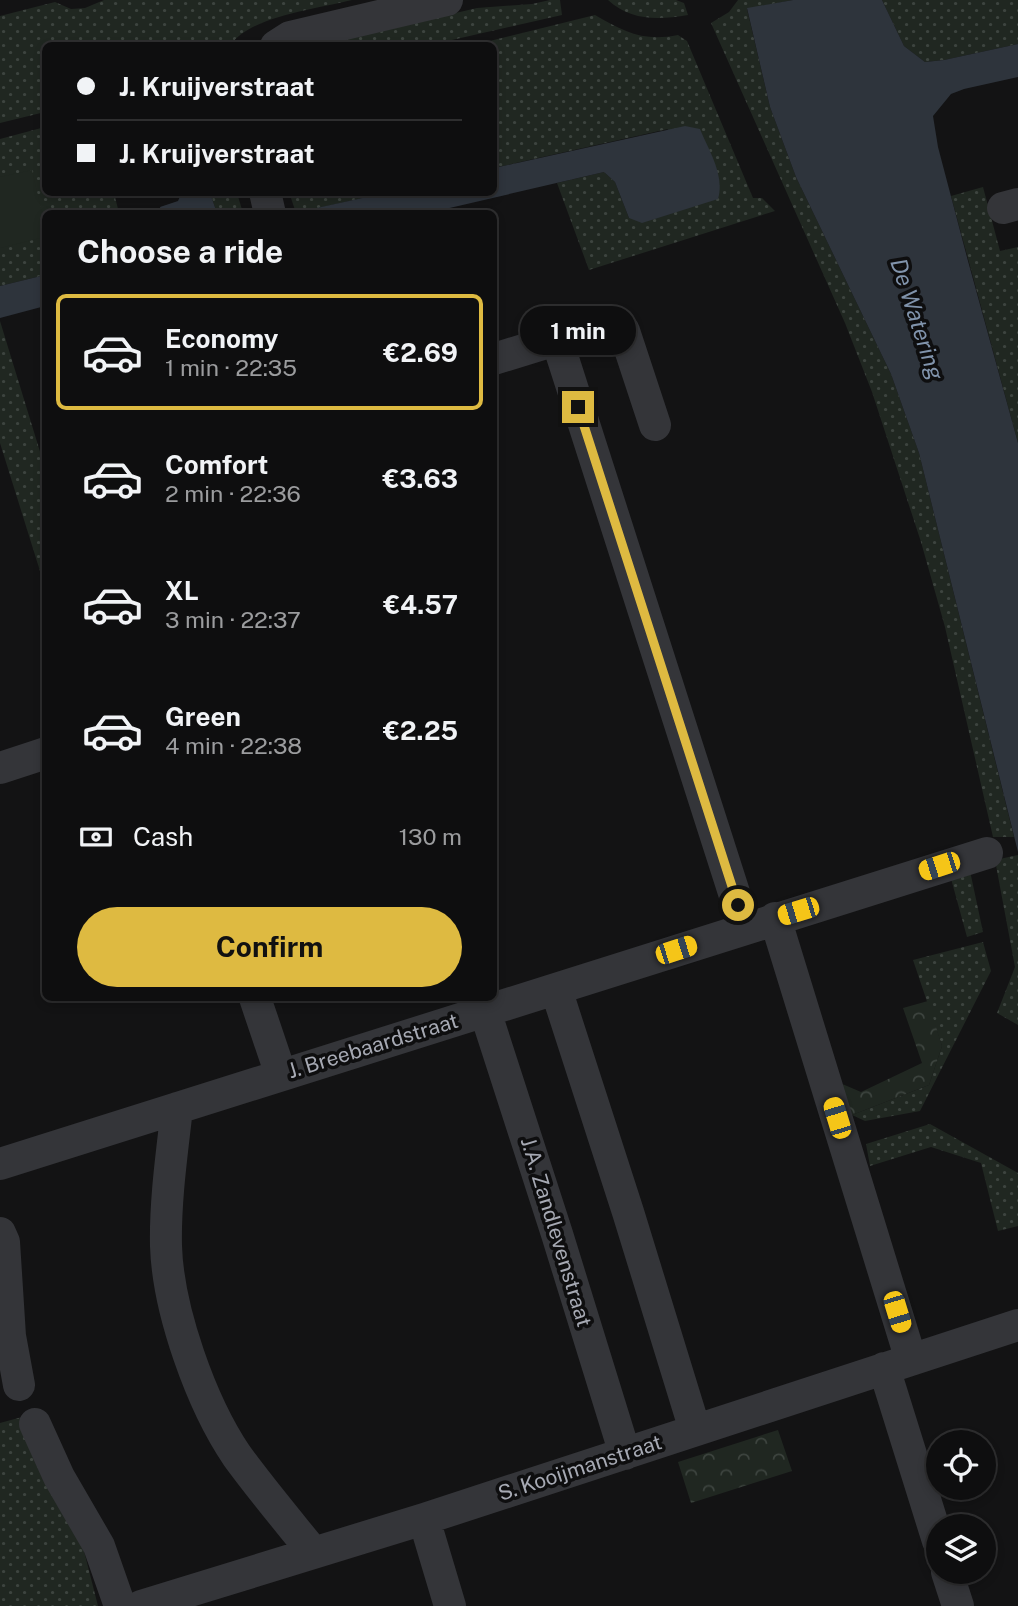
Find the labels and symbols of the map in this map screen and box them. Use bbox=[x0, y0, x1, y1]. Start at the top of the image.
water label: De Watering bbox=[885, 255, 950, 383]
callout: 1 min bbox=[520, 306, 636, 354]
route end bbox=[562, 391, 594, 423]
car bbox=[916, 850, 963, 882]
route start bbox=[722, 889, 754, 921]
car bbox=[775, 895, 822, 927]
car bbox=[653, 934, 700, 966]
street label: J. Breebaardstraat bbox=[285, 1008, 461, 1083]
car bbox=[821, 1095, 854, 1141]
street label: J.A. Zandlevenstraat bbox=[516, 1134, 597, 1330]
car bbox=[881, 1289, 914, 1335]
street label: S. Kooijmanstraat bbox=[495, 1429, 665, 1506]

